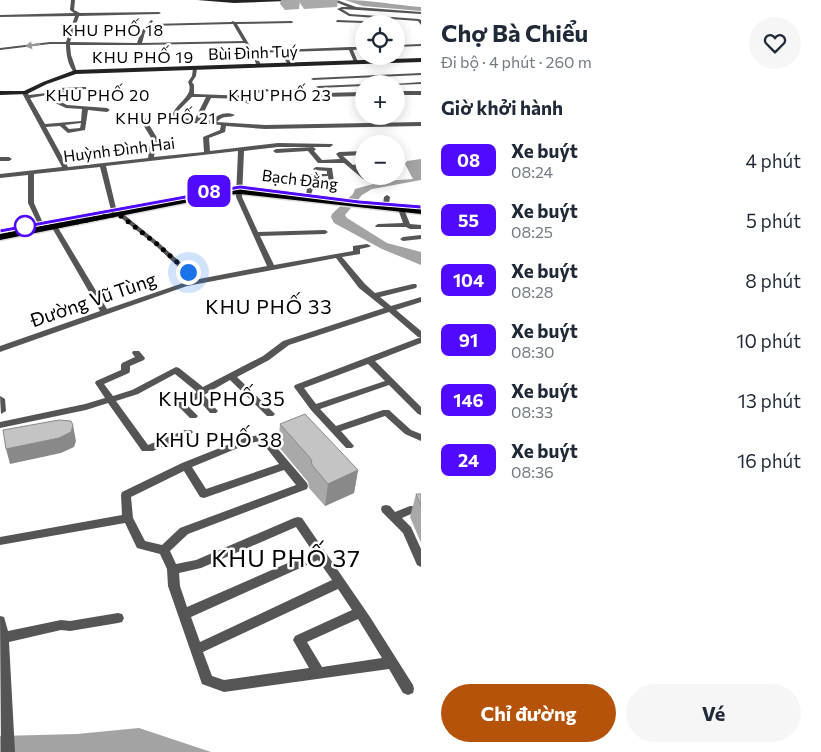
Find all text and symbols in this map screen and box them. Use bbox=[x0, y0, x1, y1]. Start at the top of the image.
map controls bbox=[355, 15, 405, 185]
button: locate bbox=[355, 15, 405, 65]
button: heart bbox=[749, 17, 801, 69]
district label: KHU PHỐ 18 bbox=[62, 18, 164, 39]
text: Chợ Bà Chiểu bbox=[441, 18, 588, 47]
one-way arrow bbox=[25, 41, 41, 49]
street label: Bùi Đình Tuý bbox=[208, 41, 298, 63]
district label: KHU PHỐ 19 bbox=[92, 45, 194, 66]
text: Đi bộ · 4 phút · 260 m bbox=[441, 52, 592, 71]
button: + bbox=[355, 75, 405, 125]
district label: KHU PHỐ 20 bbox=[46, 83, 150, 104]
district label: KHU PHỐ 23 bbox=[228, 83, 332, 104]
text: Giờ khởi hành bbox=[441, 96, 563, 119]
district label: KHU PHỐ 21 bbox=[115, 106, 217, 127]
street label: Huỳnh Đình Hai bbox=[62, 133, 176, 165]
button: − bbox=[355, 135, 405, 185]
text: Xe buýt bbox=[511, 139, 578, 162]
text: 08 bbox=[457, 149, 480, 171]
text: 4 phút bbox=[745, 149, 801, 172]
text: 08:24 bbox=[511, 162, 553, 181]
street label: Bạch Đằng bbox=[261, 165, 340, 193]
line badge: 08 bbox=[186, 175, 232, 207]
text: 08 bbox=[197, 180, 221, 202]
text: Xe buýt bbox=[511, 199, 578, 222]
text: 55 bbox=[458, 209, 479, 231]
text: 5 phút bbox=[746, 209, 801, 232]
unlabelled marker bbox=[14, 215, 36, 237]
text: 08:25 bbox=[511, 222, 553, 241]
text: Xe buýt bbox=[511, 259, 578, 282]
your location bbox=[176, 260, 201, 285]
street label: Đường Vũ Tùng bbox=[26, 267, 159, 332]
text: 104 bbox=[453, 269, 484, 291]
text: 8 phút bbox=[745, 269, 801, 292]
text: 08:28 bbox=[511, 282, 553, 301]
district label: KHU PHỐ 33 bbox=[205, 292, 333, 318]
text: Xe buýt bbox=[511, 319, 578, 342]
text: 91 bbox=[459, 329, 478, 351]
text: 10 phút bbox=[736, 329, 801, 352]
text: 08:30 bbox=[511, 342, 555, 361]
text: Xe buýt bbox=[511, 379, 578, 402]
district label: KHU PHỐ 35 bbox=[158, 384, 286, 410]
text: 146 bbox=[453, 389, 484, 411]
text: 13 phút bbox=[738, 389, 801, 412]
text: 08:33 bbox=[511, 402, 553, 421]
district label: KHU PHỐ 38 bbox=[155, 425, 283, 451]
text: Xe buýt bbox=[511, 439, 578, 462]
text: 24 bbox=[458, 449, 479, 471]
text: 16 phút bbox=[737, 449, 801, 472]
text: 08:36 bbox=[511, 462, 554, 481]
district label: KHU PHỐ 37 bbox=[211, 540, 361, 572]
button: Chỉ đường bbox=[441, 684, 616, 742]
button: Vé bbox=[626, 684, 801, 742]

